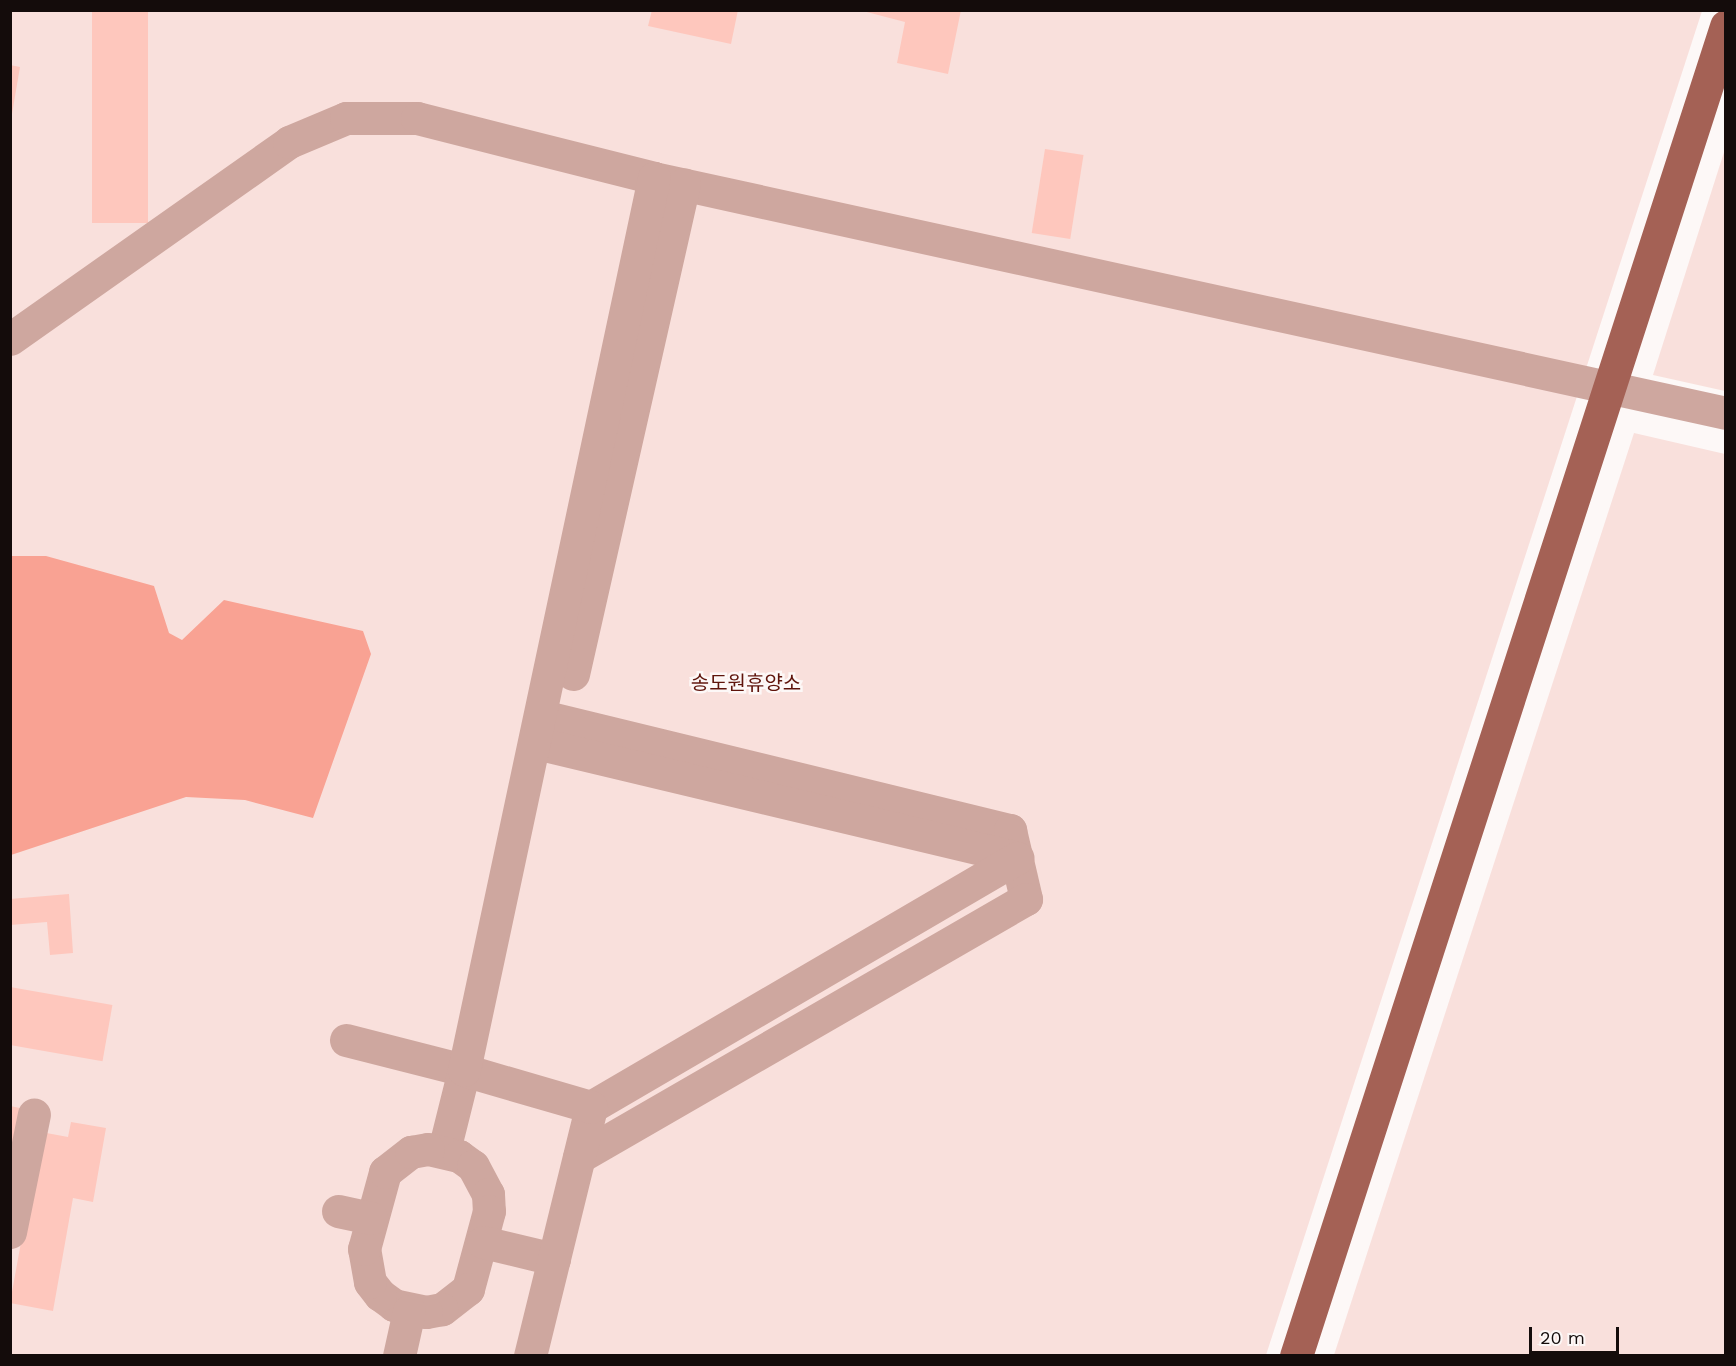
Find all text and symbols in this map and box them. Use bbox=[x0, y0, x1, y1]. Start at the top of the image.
park label: 송도원휴양소 bbox=[691, 671, 801, 695]
scale bar bbox=[1532, 1315, 1622, 1353]
text: 20 m bbox=[1540, 1327, 1585, 1348]

